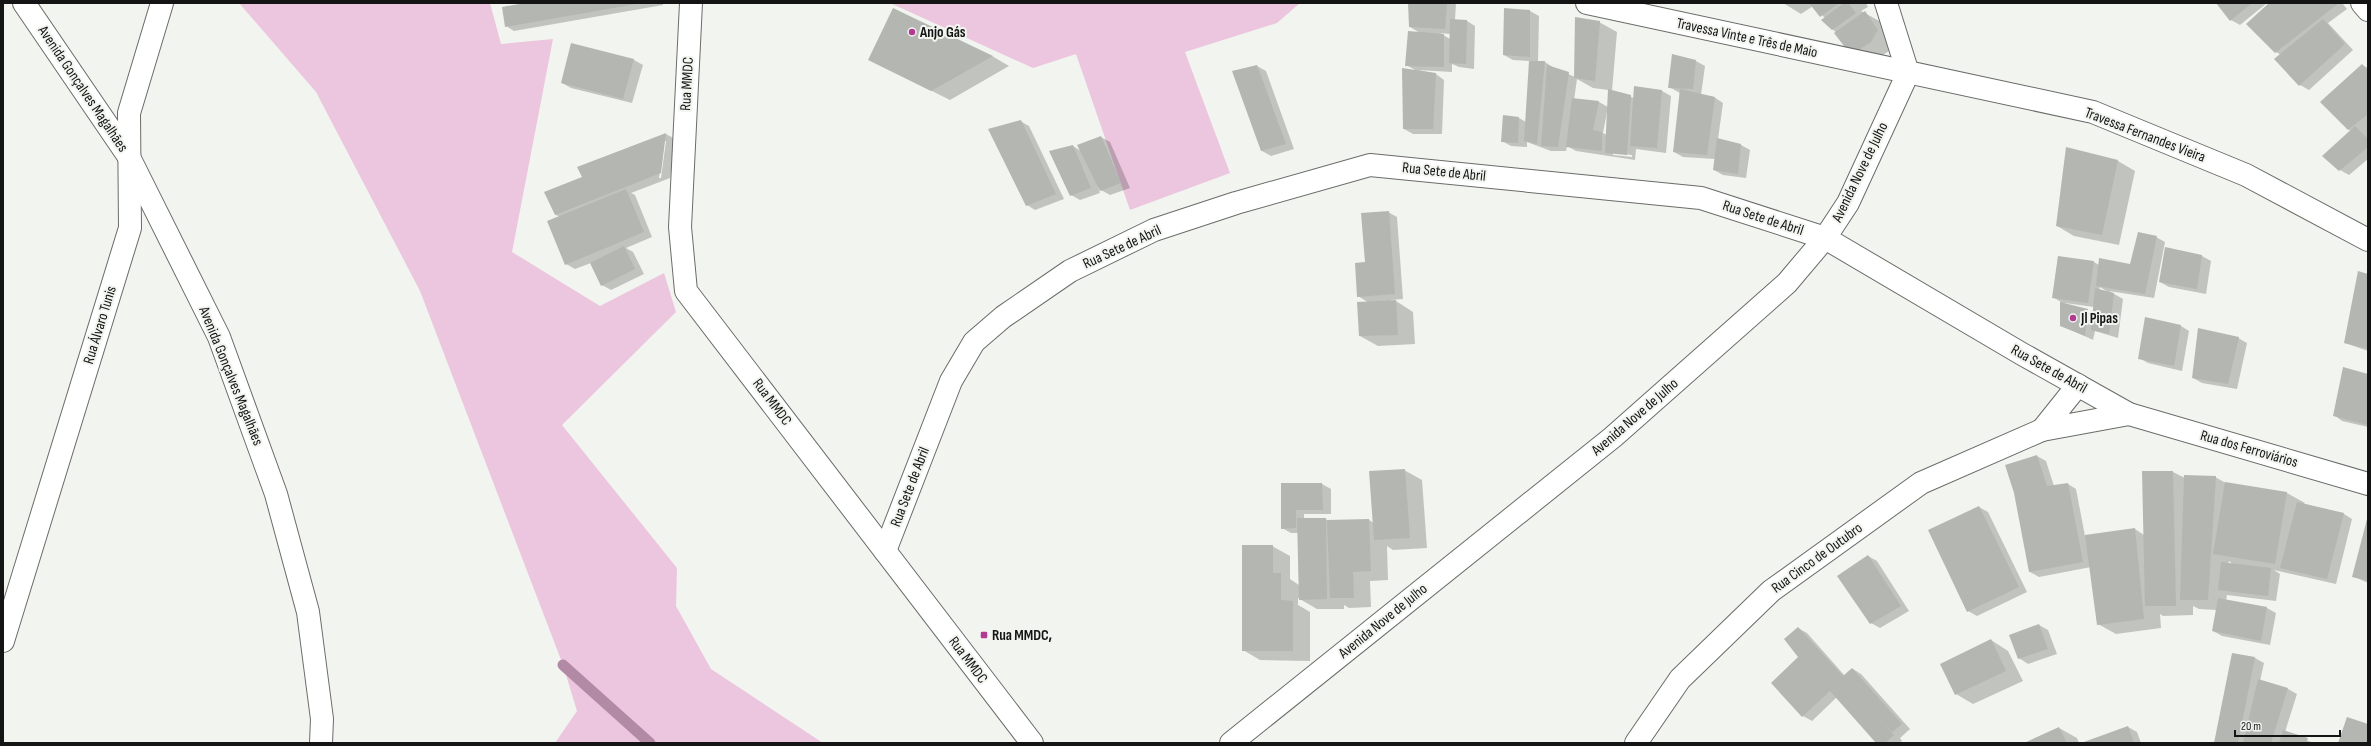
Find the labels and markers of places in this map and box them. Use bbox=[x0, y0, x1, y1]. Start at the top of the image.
place label: Anjo Gás bbox=[919, 23, 966, 42]
marker: Anjo Gás bbox=[907, 27, 917, 37]
place label: Jl Pipas bbox=[2080, 309, 2118, 328]
marker: Jl Pipas bbox=[2068, 313, 2078, 323]
place label: Rua MMDC, bbox=[992, 626, 1053, 645]
marker: Rua MMDC, bbox=[979, 630, 989, 640]

